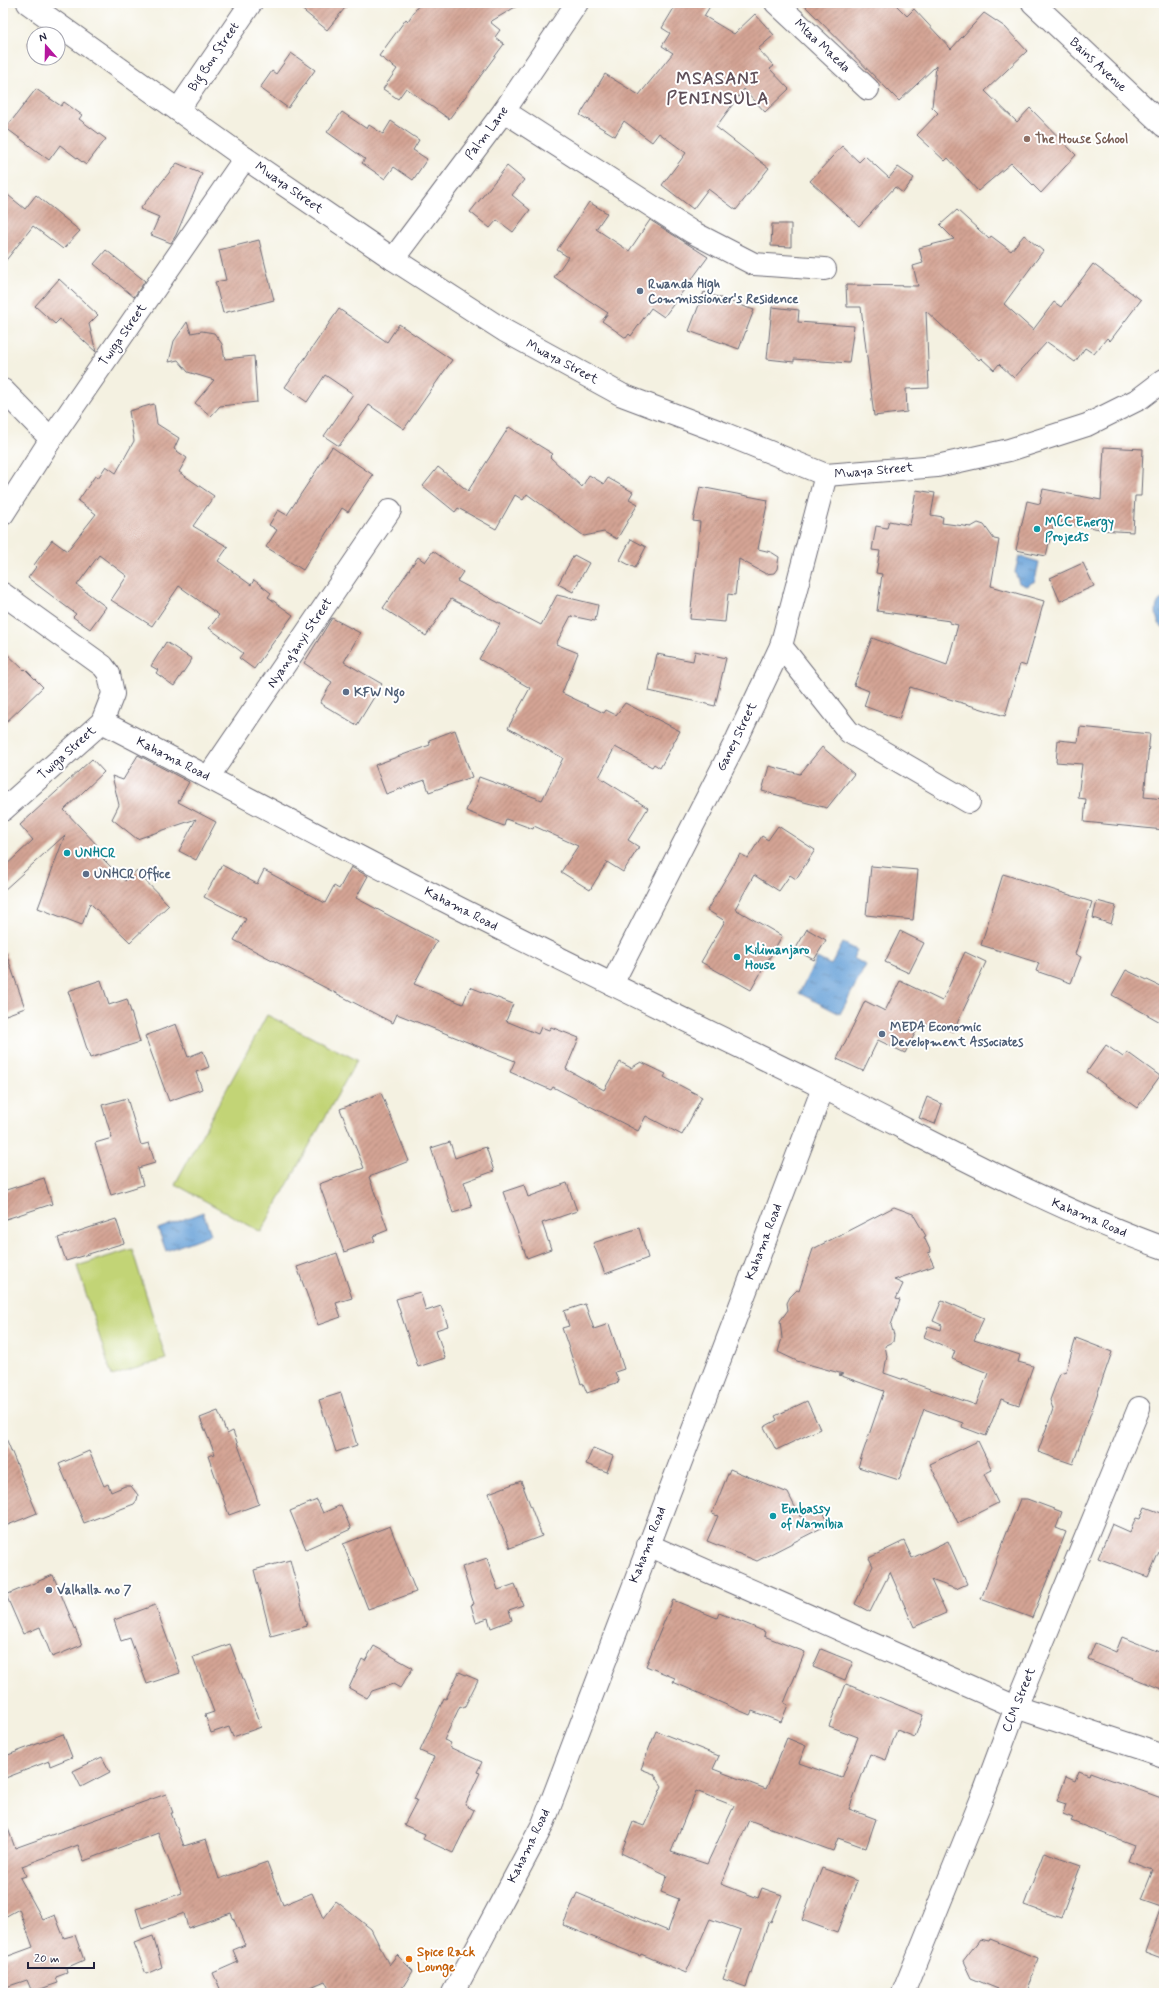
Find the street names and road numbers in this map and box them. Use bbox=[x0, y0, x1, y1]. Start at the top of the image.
street label: Mtaa Maeda bbox=[790, 16, 854, 76]
street label: Big Bon Street bbox=[185, 19, 245, 96]
street label: Bains Avenue bbox=[1066, 34, 1130, 96]
street label: Palm Lane bbox=[461, 103, 513, 163]
street label: Mwaya Street bbox=[251, 158, 327, 218]
street label: Twiga Street bbox=[95, 300, 152, 370]
street label: Mwaya Street bbox=[523, 336, 601, 388]
street label: Mwaya Street bbox=[834, 459, 915, 483]
street label: Nyang'anyi Street bbox=[264, 595, 336, 691]
street label: Ganey Street bbox=[713, 699, 761, 774]
street label: Twiga Street bbox=[34, 722, 101, 784]
street label: Kahama Road bbox=[133, 733, 213, 785]
street label: Kahama Road bbox=[421, 883, 501, 935]
street label: Kahama Road bbox=[1049, 1194, 1129, 1242]
street label: Kahama Road bbox=[742, 1201, 786, 1283]
street label: Kahama Road bbox=[626, 1504, 670, 1586]
street label: CCM Street bbox=[998, 1665, 1040, 1735]
street label: Kahama Road bbox=[504, 1806, 554, 1886]

